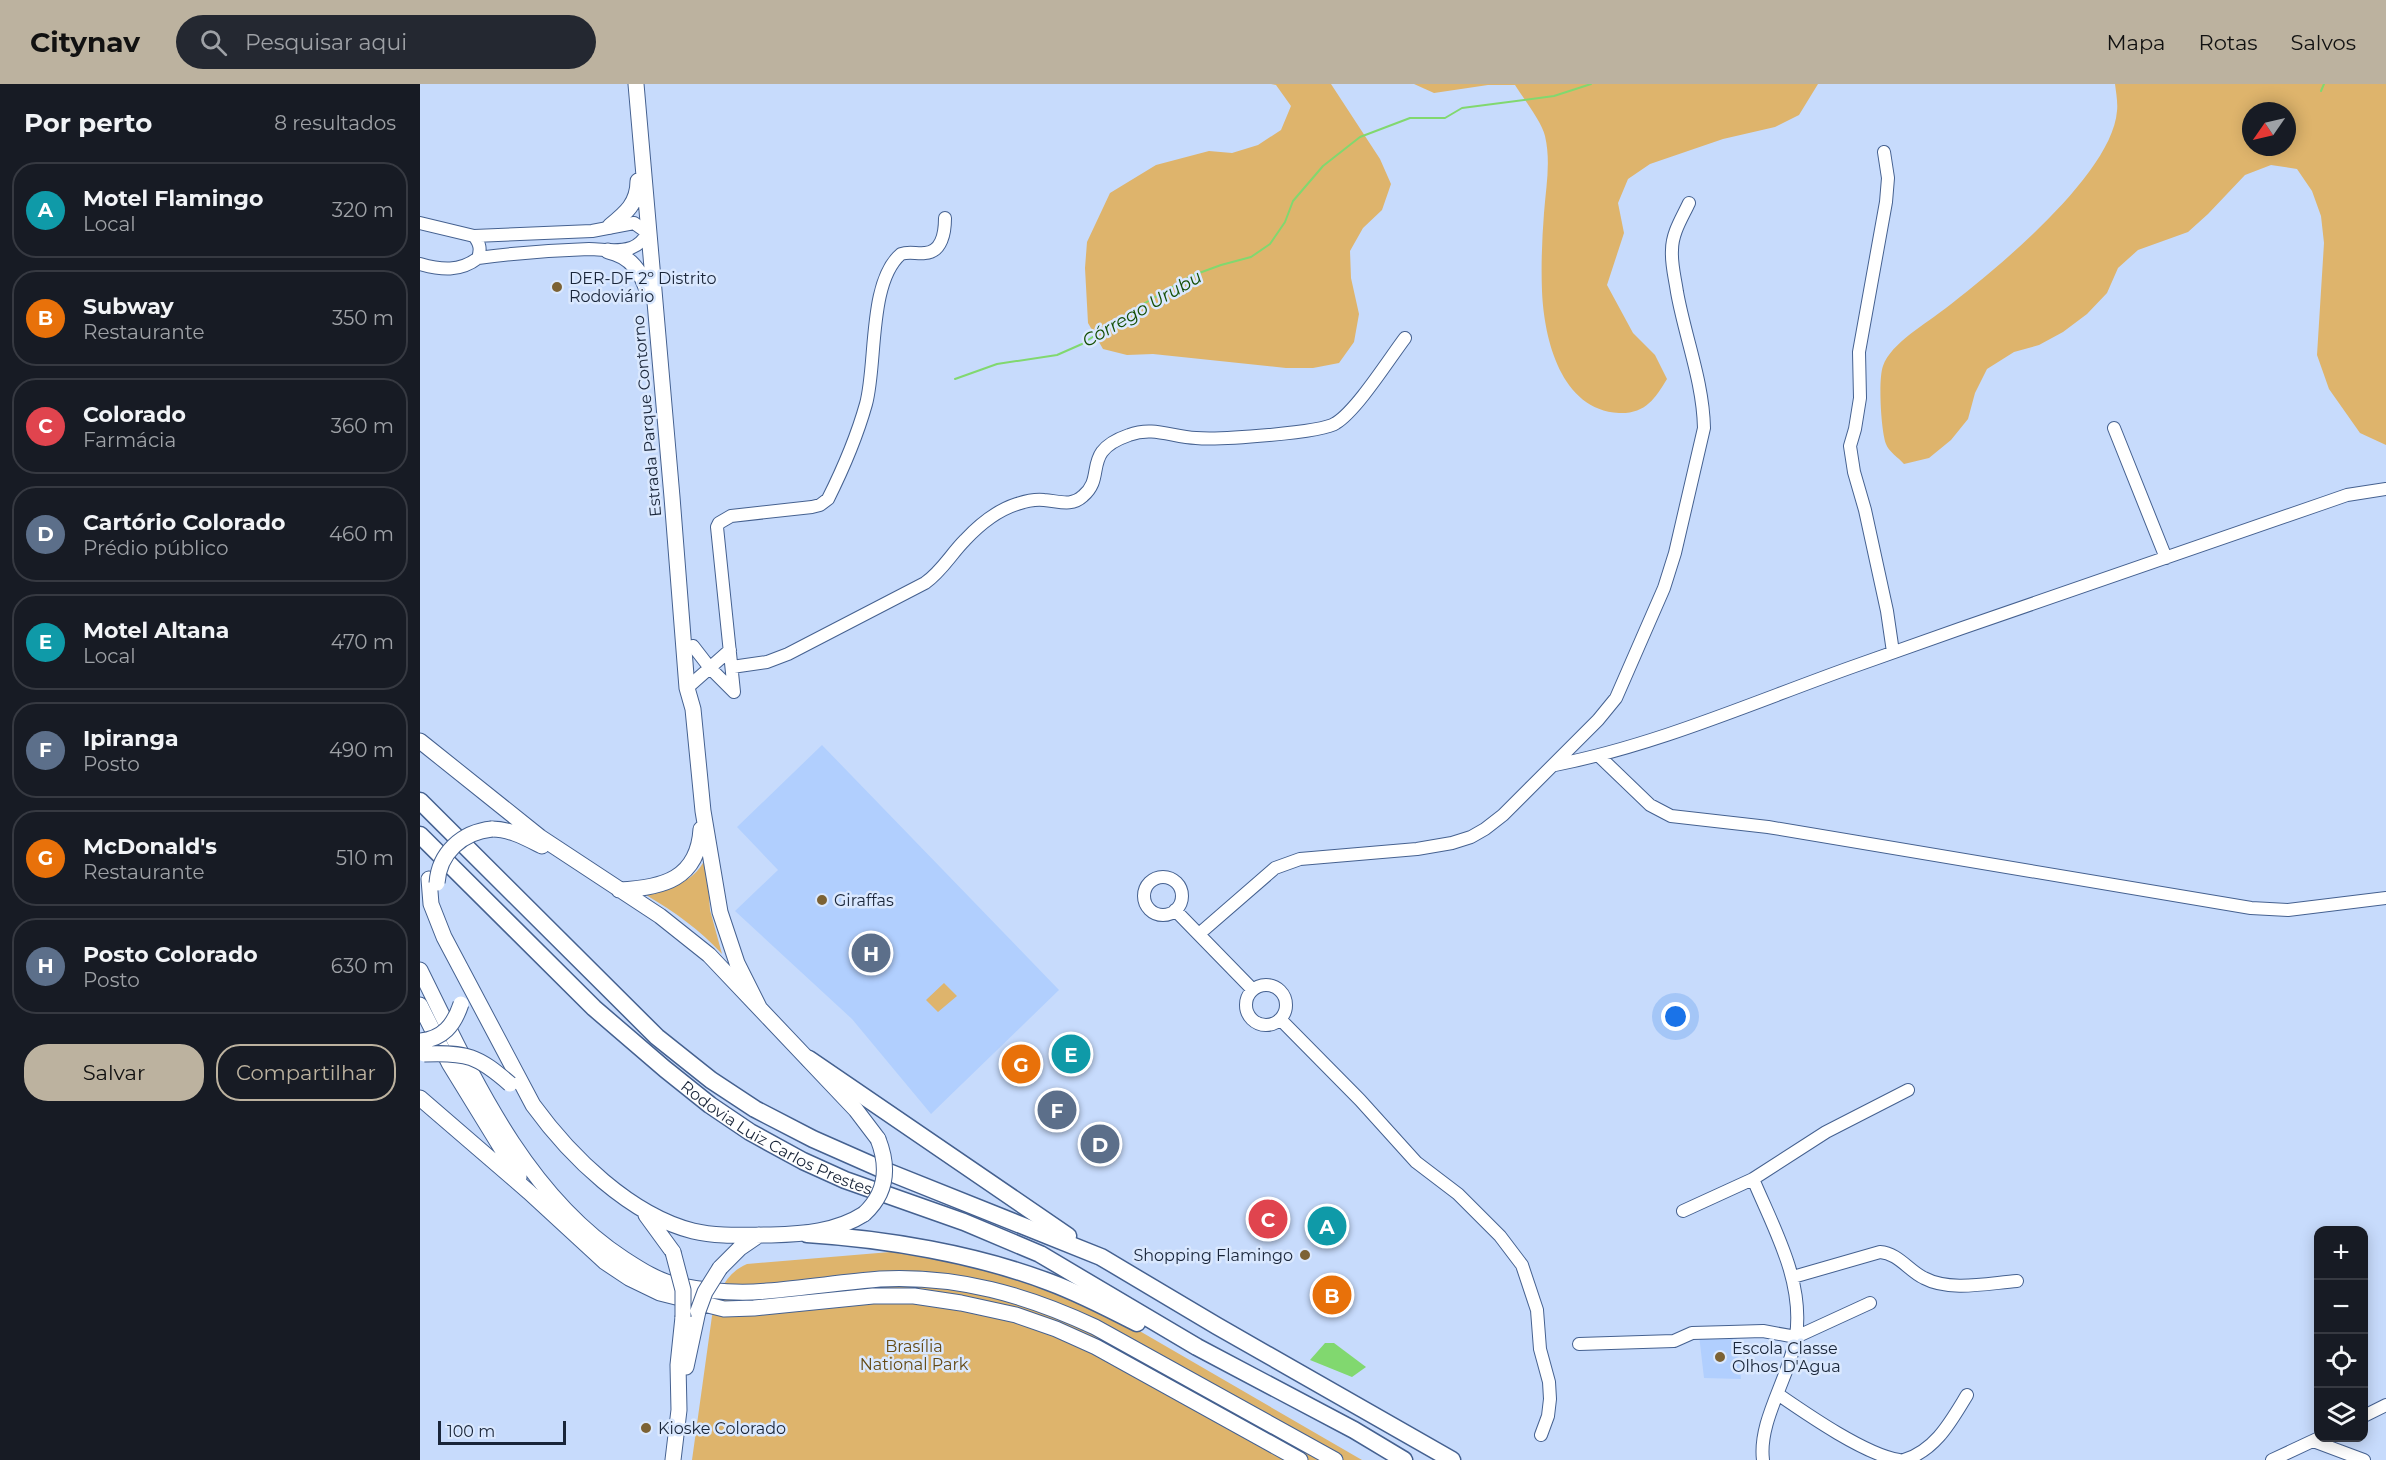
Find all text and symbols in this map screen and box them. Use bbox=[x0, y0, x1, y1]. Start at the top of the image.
search box bbox=[176, 15, 596, 69]
text: Citynav bbox=[30, 25, 140, 59]
icon: search bbox=[197, 26, 230, 59]
text: Pesquisar aqui bbox=[245, 29, 407, 56]
text: Mapa bbox=[2106, 30, 2165, 55]
text: Rotas bbox=[2198, 30, 2258, 55]
text: Salvos bbox=[2291, 30, 2356, 55]
north arrow bbox=[2242, 102, 2296, 156]
text: Por perto bbox=[24, 107, 152, 139]
text: 8 resultados bbox=[274, 111, 396, 135]
text: Motel Flamingo bbox=[83, 185, 263, 212]
text: A bbox=[38, 198, 53, 222]
text: 320 m bbox=[332, 198, 394, 222]
text: Local bbox=[83, 212, 136, 236]
water label: Córrego Urubu bbox=[1078, 266, 1206, 352]
place label: DER-DF 2º Distrito Rodoviário bbox=[569, 269, 717, 306]
marker: DER-DF 2º Distrito Rodoviário bbox=[550, 280, 564, 294]
text: Subway bbox=[83, 293, 174, 320]
text: B bbox=[38, 306, 53, 330]
text: 350 m bbox=[332, 306, 394, 330]
street label: Estrada Parque Contorno bbox=[629, 314, 665, 518]
text: Restaurante bbox=[83, 320, 205, 344]
text: Colorado bbox=[83, 401, 186, 428]
text: C bbox=[38, 414, 53, 438]
text: 360 m bbox=[331, 414, 394, 438]
text: Farmácia bbox=[83, 428, 176, 452]
text: Cartório Colorado bbox=[83, 509, 285, 536]
text: D bbox=[37, 522, 54, 546]
text: 460 m bbox=[329, 522, 394, 546]
text: Prédio público bbox=[83, 536, 228, 560]
text: Motel Altana bbox=[83, 617, 229, 644]
text: E bbox=[39, 630, 52, 654]
text: 470 m bbox=[331, 630, 394, 654]
text: Local bbox=[83, 644, 136, 668]
text: Ipiranga bbox=[83, 725, 178, 752]
text: F bbox=[39, 738, 52, 762]
text: 490 m bbox=[329, 738, 394, 762]
text: Posto bbox=[83, 752, 140, 776]
text: McDonald's bbox=[83, 833, 217, 860]
text: G bbox=[38, 846, 53, 870]
text: 510 m bbox=[336, 846, 394, 870]
text: Restaurante bbox=[83, 860, 205, 884]
place label: Giraffas bbox=[834, 891, 894, 910]
marker: Giraffas bbox=[815, 893, 829, 907]
pin: H bbox=[852, 930, 890, 976]
text: Posto Colorado bbox=[83, 941, 258, 968]
text: H bbox=[37, 954, 54, 978]
text: 630 m bbox=[331, 954, 394, 978]
text: Posto bbox=[83, 968, 140, 992]
your location bbox=[1661, 1002, 1690, 1031]
pin: E bbox=[1052, 1032, 1090, 1076]
pin: G bbox=[1002, 1042, 1040, 1086]
button: Salvar bbox=[24, 1044, 204, 1101]
button: Compartilhar bbox=[216, 1044, 396, 1101]
street label: Rodovia Luiz Carlos Prestes bbox=[677, 1076, 875, 1198]
pin: F bbox=[1038, 1088, 1076, 1132]
pin: D bbox=[1080, 1122, 1120, 1166]
pin: C bbox=[1248, 1196, 1288, 1242]
pin: A bbox=[1308, 1204, 1346, 1248]
map controls bbox=[2314, 1226, 2368, 1442]
button: + bbox=[2314, 1226, 2368, 1280]
place label: Shopping Flamingo bbox=[1133, 1246, 1293, 1265]
marker: Shopping Flamingo bbox=[1298, 1248, 1312, 1262]
pin: B bbox=[1312, 1272, 1352, 1318]
button: − bbox=[2314, 1280, 2368, 1334]
button: locate bbox=[2314, 1334, 2368, 1388]
park label: Brasília National Park bbox=[860, 1337, 969, 1374]
place label: Escola Classe Olhos D'Agua bbox=[1732, 1339, 1841, 1376]
marker: Escola Classe Olhos D'Agua bbox=[1713, 1350, 1727, 1364]
button: layers bbox=[2314, 1388, 2368, 1442]
scale bar bbox=[438, 1418, 566, 1446]
place label: Kioske Colorado bbox=[658, 1419, 786, 1438]
marker: Kioske Colorado bbox=[639, 1421, 653, 1435]
text: 100 m bbox=[447, 1422, 495, 1441]

